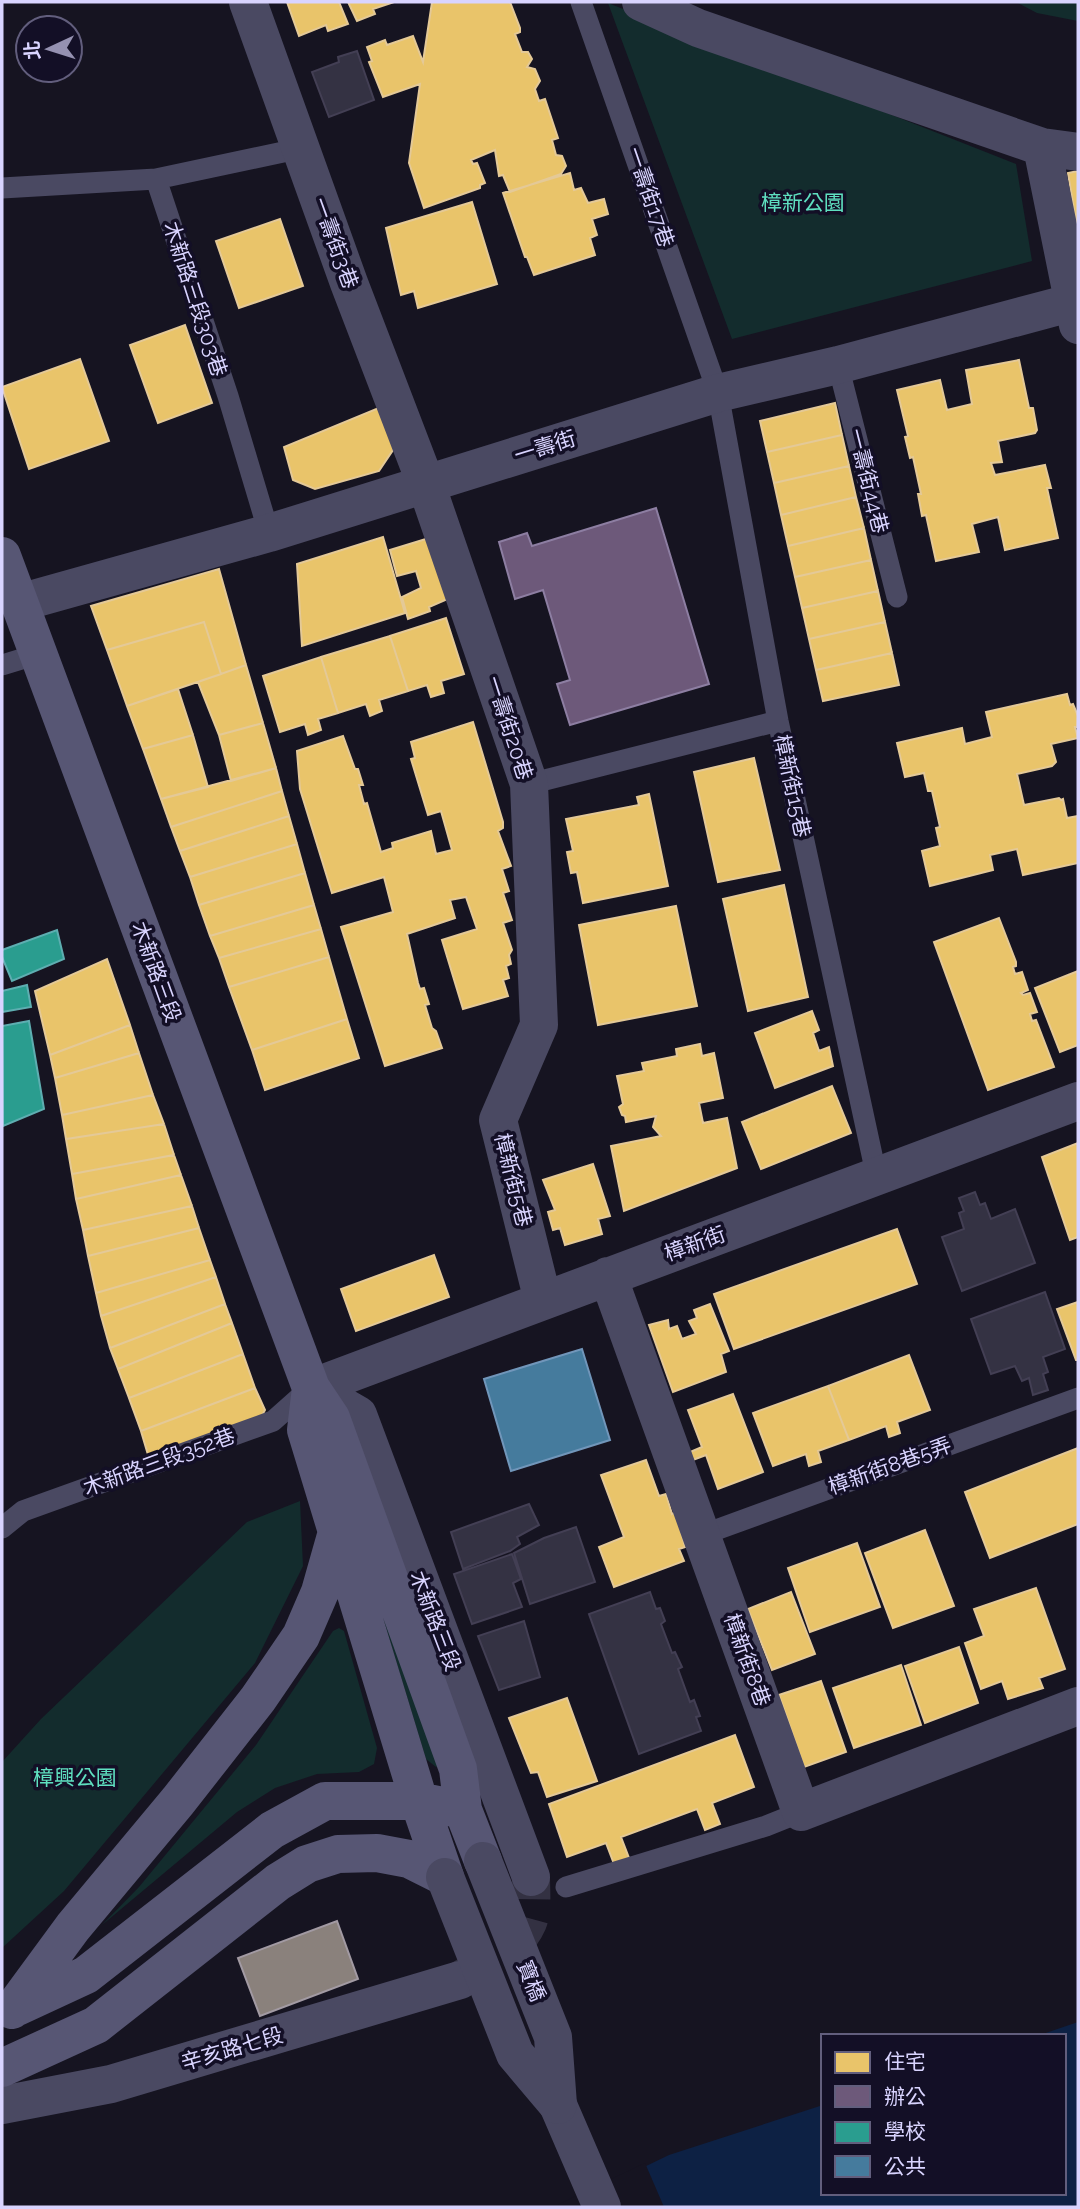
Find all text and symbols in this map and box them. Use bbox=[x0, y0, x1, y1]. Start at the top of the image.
north arrow bbox=[14, 14, 84, 84]
text: 北 bbox=[20, 40, 44, 60]
street label: 一壽街17巷 bbox=[622, 144, 679, 250]
park label: 樟新公園 bbox=[761, 190, 845, 215]
street label: 一壽街3巷 bbox=[307, 194, 363, 292]
street label: 木新路三段303巷 bbox=[159, 218, 232, 379]
street label: 一壽街 bbox=[511, 425, 579, 468]
street label: 一壽街44巷 bbox=[843, 426, 894, 536]
street label: 一壽街20巷 bbox=[481, 673, 538, 783]
street label: 樟新街15巷 bbox=[769, 732, 816, 840]
street label: 木新路三段 bbox=[127, 918, 186, 1025]
street label: 樟新街5巷 bbox=[490, 1131, 537, 1229]
street label: 樟新街 bbox=[661, 1221, 729, 1266]
street label: 木新路三段352巷 bbox=[80, 1422, 238, 1501]
street label: 樟新街8巷5弄 bbox=[825, 1432, 955, 1499]
street label: 木新路三段 bbox=[405, 1567, 466, 1674]
street label: 樟新街8巷 bbox=[719, 1610, 776, 1709]
park label: 樟興公園 bbox=[33, 1765, 117, 1790]
street label: 寶橋 bbox=[512, 1957, 551, 2005]
street label: 辛亥路七段 bbox=[178, 2022, 286, 2075]
legend bbox=[821, 2034, 1066, 2195]
text: 住宅 bbox=[884, 2049, 926, 2074]
text: 辦公 bbox=[884, 2084, 926, 2109]
text: 學校 bbox=[884, 2119, 926, 2144]
text: 公共 bbox=[884, 2154, 926, 2179]

